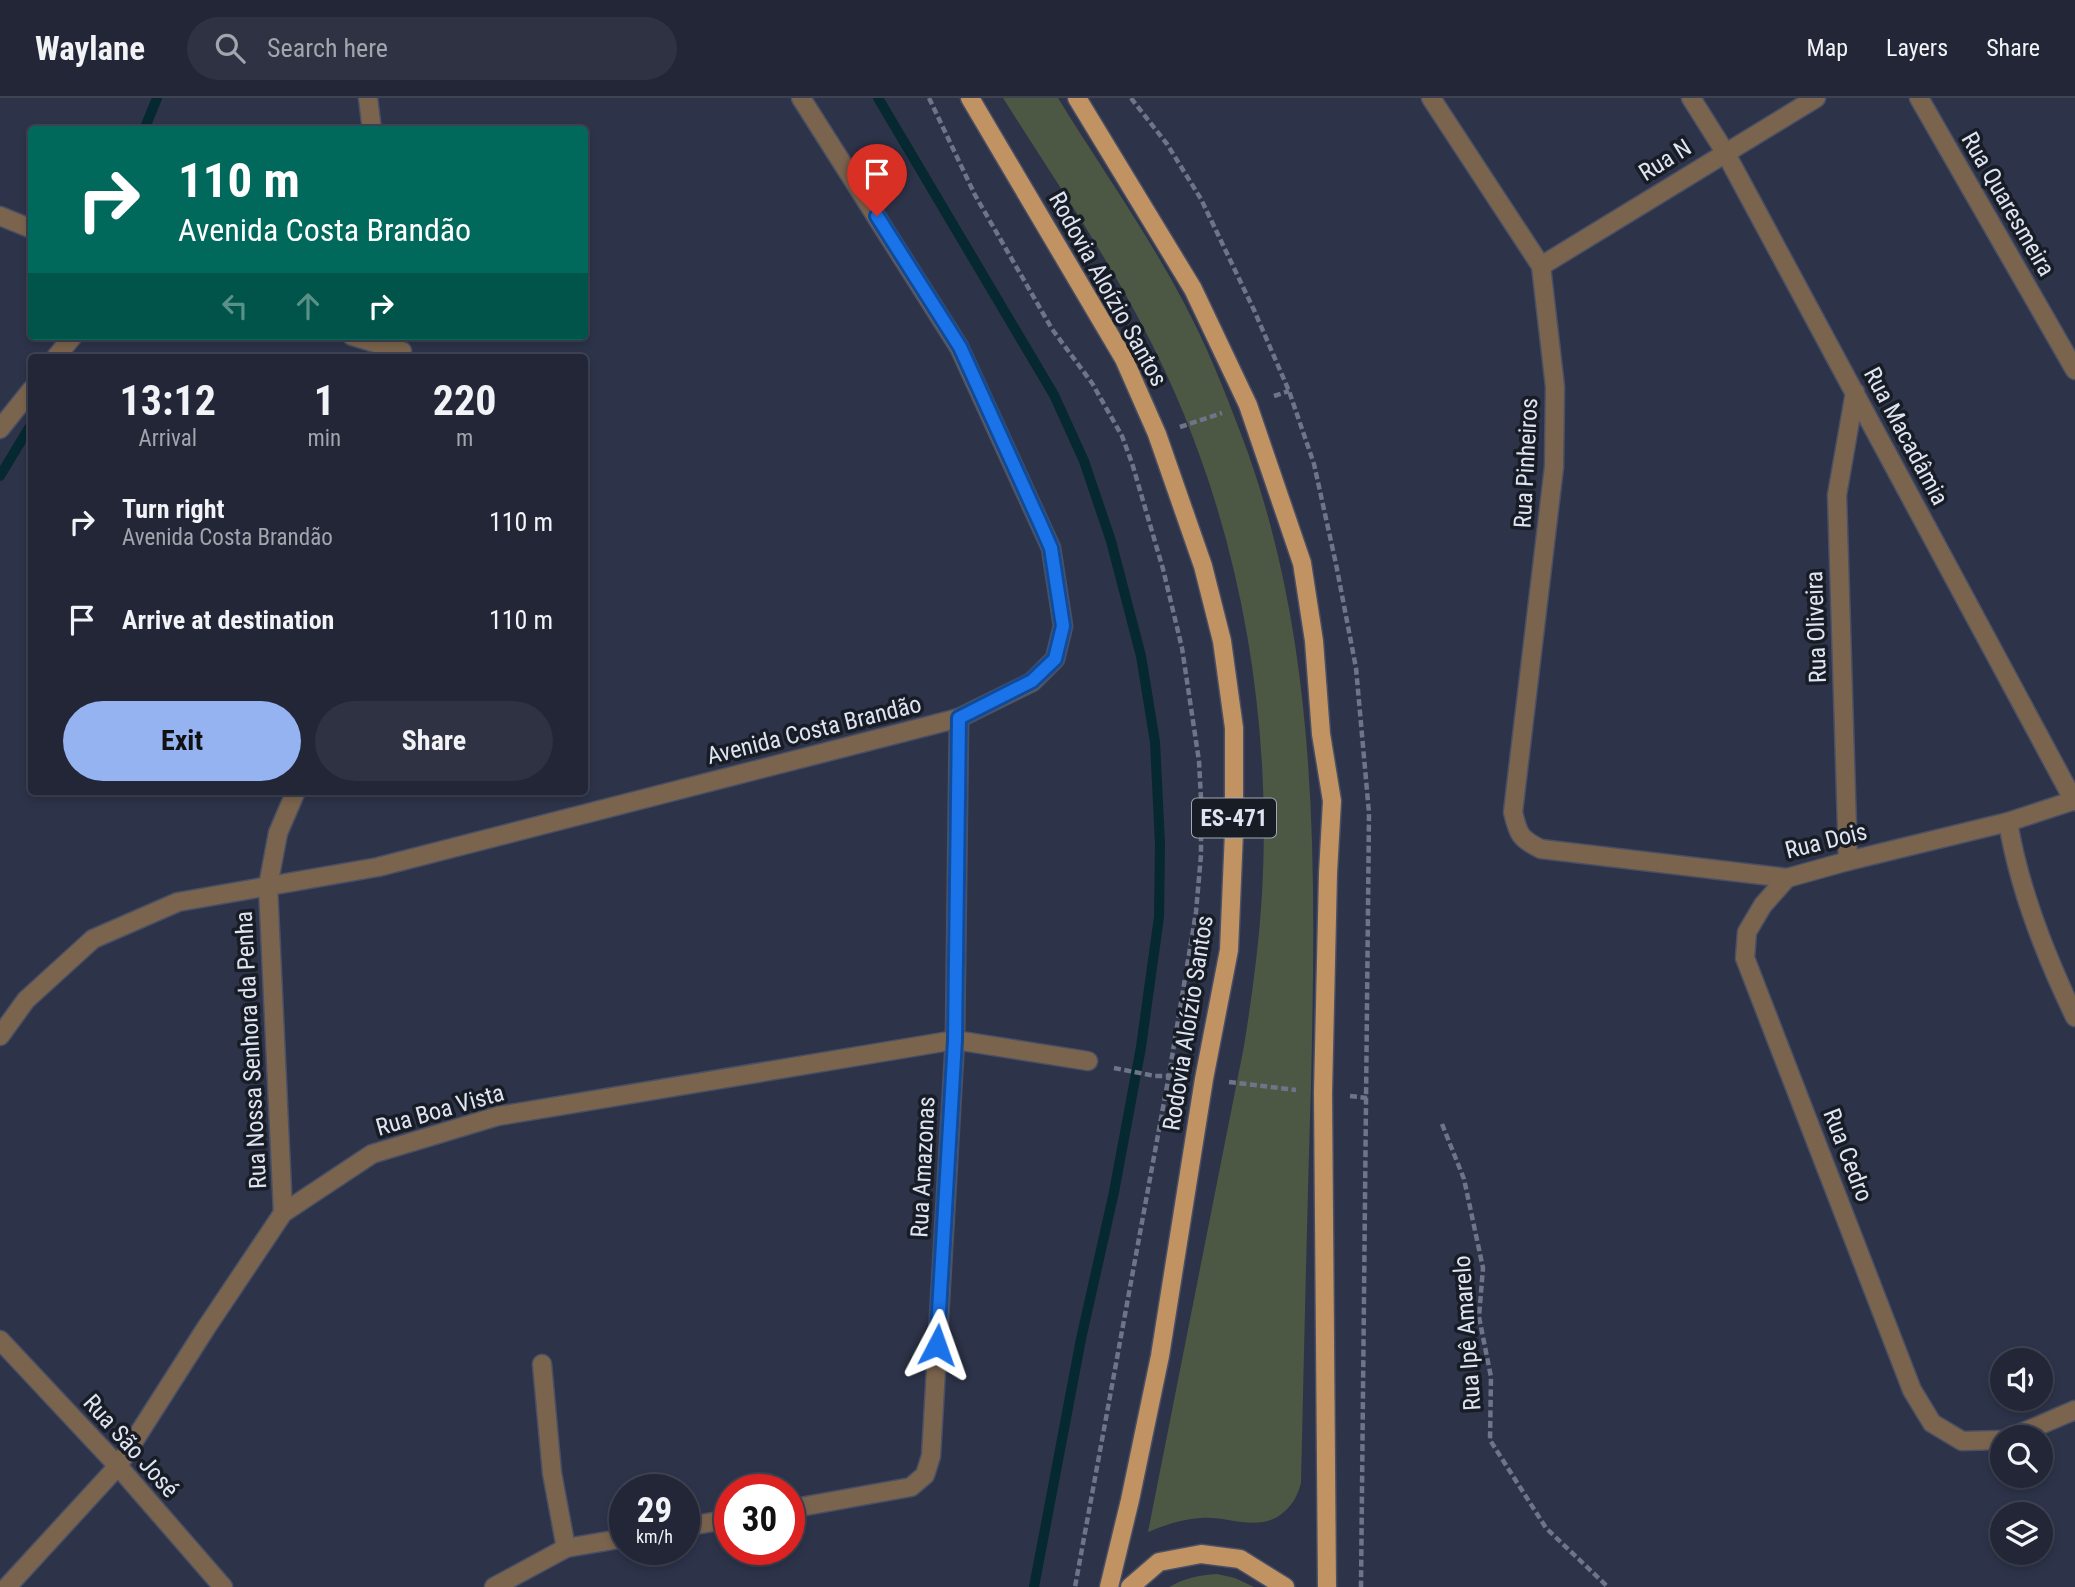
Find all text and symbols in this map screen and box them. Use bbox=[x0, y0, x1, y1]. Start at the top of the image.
search box bbox=[187, 17, 677, 80]
text: Waylane bbox=[35, 29, 145, 68]
icon: search bbox=[211, 29, 249, 67]
text: Search here bbox=[267, 33, 388, 63]
text: Map bbox=[1807, 34, 1848, 62]
text: Layers bbox=[1886, 34, 1948, 62]
text: Share bbox=[1986, 34, 2040, 62]
street label: Rua Quaresmeira bbox=[1956, 127, 2060, 281]
street label: Rua N bbox=[1634, 133, 1696, 187]
pin bbox=[847, 144, 907, 216]
text: 110 m bbox=[178, 152, 300, 209]
icon: right bbox=[63, 154, 154, 245]
icon: arrive bbox=[858, 155, 896, 193]
street label: Rodovia Aloízio Santos bbox=[1043, 187, 1173, 391]
text: Avenida Costa Brandão bbox=[178, 211, 471, 249]
icon: left bbox=[216, 287, 254, 325]
icon: ahead bbox=[289, 287, 327, 325]
icon: right bbox=[362, 287, 400, 325]
street label: Rua Macadâmia bbox=[1858, 362, 1954, 510]
text: 13:12 bbox=[120, 376, 216, 425]
text: 1 bbox=[314, 376, 335, 425]
text: 220 bbox=[433, 376, 496, 425]
street label: Rua Pinheiros bbox=[1509, 397, 1543, 529]
text: Arrival bbox=[138, 425, 197, 452]
text: min bbox=[307, 425, 341, 452]
text: m bbox=[456, 425, 473, 452]
text: Turn right bbox=[122, 494, 224, 524]
icon: right bbox=[63, 503, 101, 541]
text: 110 m bbox=[489, 507, 553, 537]
text: Avenida Costa Brandão bbox=[122, 524, 333, 551]
street label: Rua Oliveira bbox=[1800, 571, 1832, 683]
icon: arrive bbox=[63, 601, 101, 639]
text: Arrive at destination bbox=[122, 605, 334, 635]
text: 110 m bbox=[489, 605, 553, 635]
street label: Avenida Costa Brandão bbox=[704, 690, 924, 770]
button: Exit bbox=[63, 701, 301, 781]
button: Share bbox=[315, 701, 553, 781]
road number: ES-471 bbox=[1192, 798, 1276, 838]
street label: Rua Dois bbox=[1782, 817, 1870, 865]
street label: Rua Nossa Senhora da Penha bbox=[230, 910, 272, 1190]
street label: Rodovia Aloízio Santos bbox=[1157, 913, 1219, 1133]
street label: Rua Boa Vista bbox=[373, 1078, 507, 1142]
street label: Rua Amazonas bbox=[905, 1096, 941, 1238]
street label: Rua Cedro bbox=[1818, 1105, 1878, 1205]
street label: Rua Ipê Amarelo bbox=[1448, 1255, 1486, 1411]
position arrow bbox=[900, 1308, 974, 1382]
map controls bbox=[1990, 1348, 2053, 1565]
button: sound bbox=[1990, 1348, 2053, 1411]
street label: Rua São José bbox=[78, 1389, 184, 1503]
button: search bbox=[1990, 1425, 2053, 1488]
speed limit sign: 30 bbox=[714, 1474, 805, 1565]
text: 29 bbox=[637, 1490, 672, 1531]
button: layers bbox=[1990, 1502, 2053, 1565]
text: km/h bbox=[636, 1526, 673, 1547]

